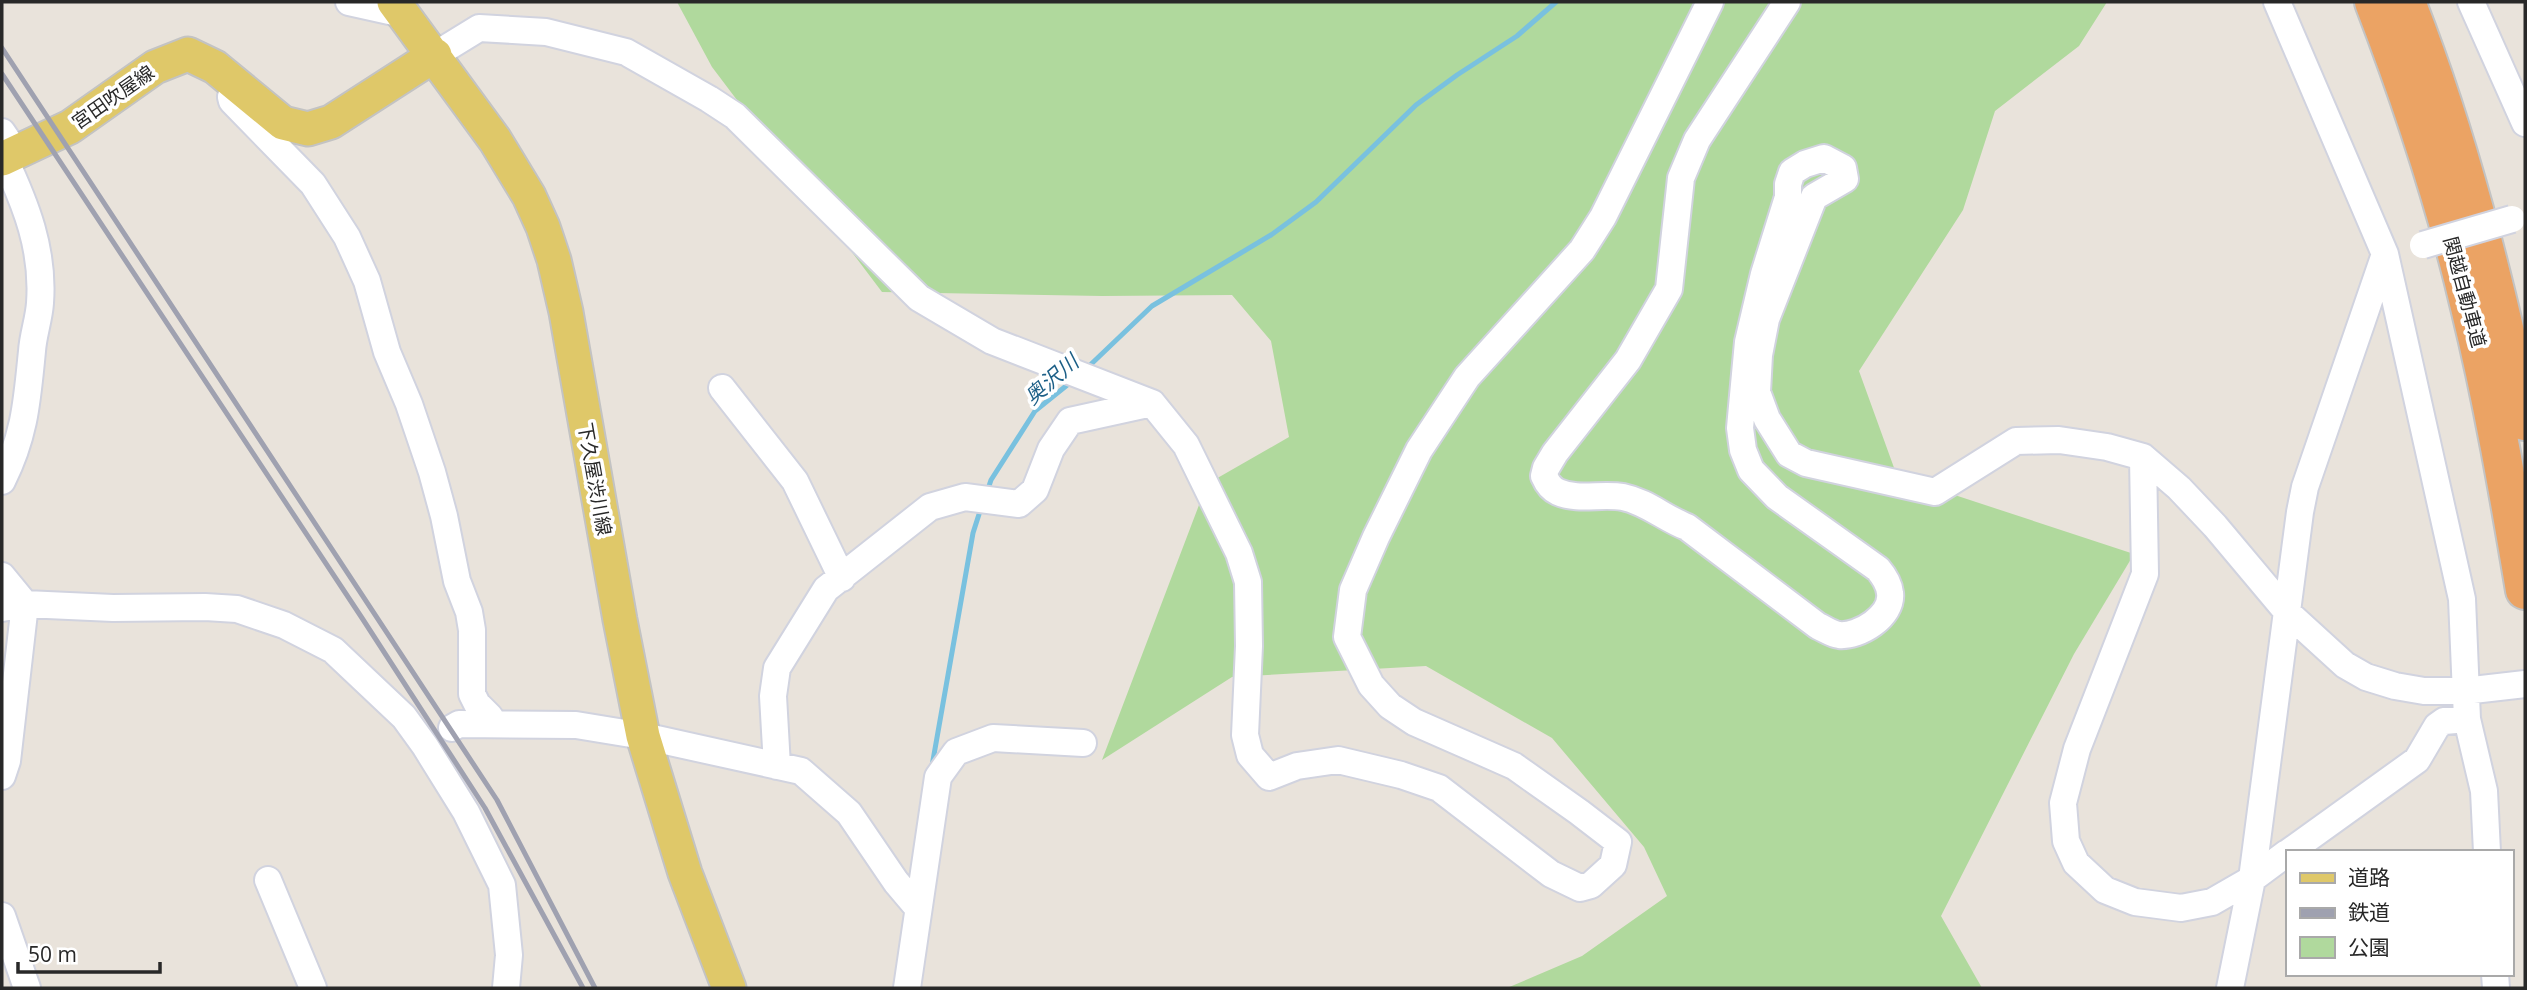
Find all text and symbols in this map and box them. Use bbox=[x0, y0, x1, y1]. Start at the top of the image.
street label: 宮田吹屋線 bbox=[67, 59, 159, 135]
street label: 関越自動車道 bbox=[2438, 234, 2492, 350]
water label: 奥沢川 bbox=[1018, 346, 1085, 410]
street label: 下久屋渋川線 bbox=[572, 421, 618, 537]
legend bbox=[2286, 850, 2513, 976]
text: 道路 bbox=[2348, 863, 2390, 891]
text: 鉄道 bbox=[2348, 898, 2390, 926]
scale bar bbox=[18, 930, 159, 974]
text: 公園 bbox=[2348, 933, 2390, 961]
text: 50 m bbox=[28, 940, 77, 968]

